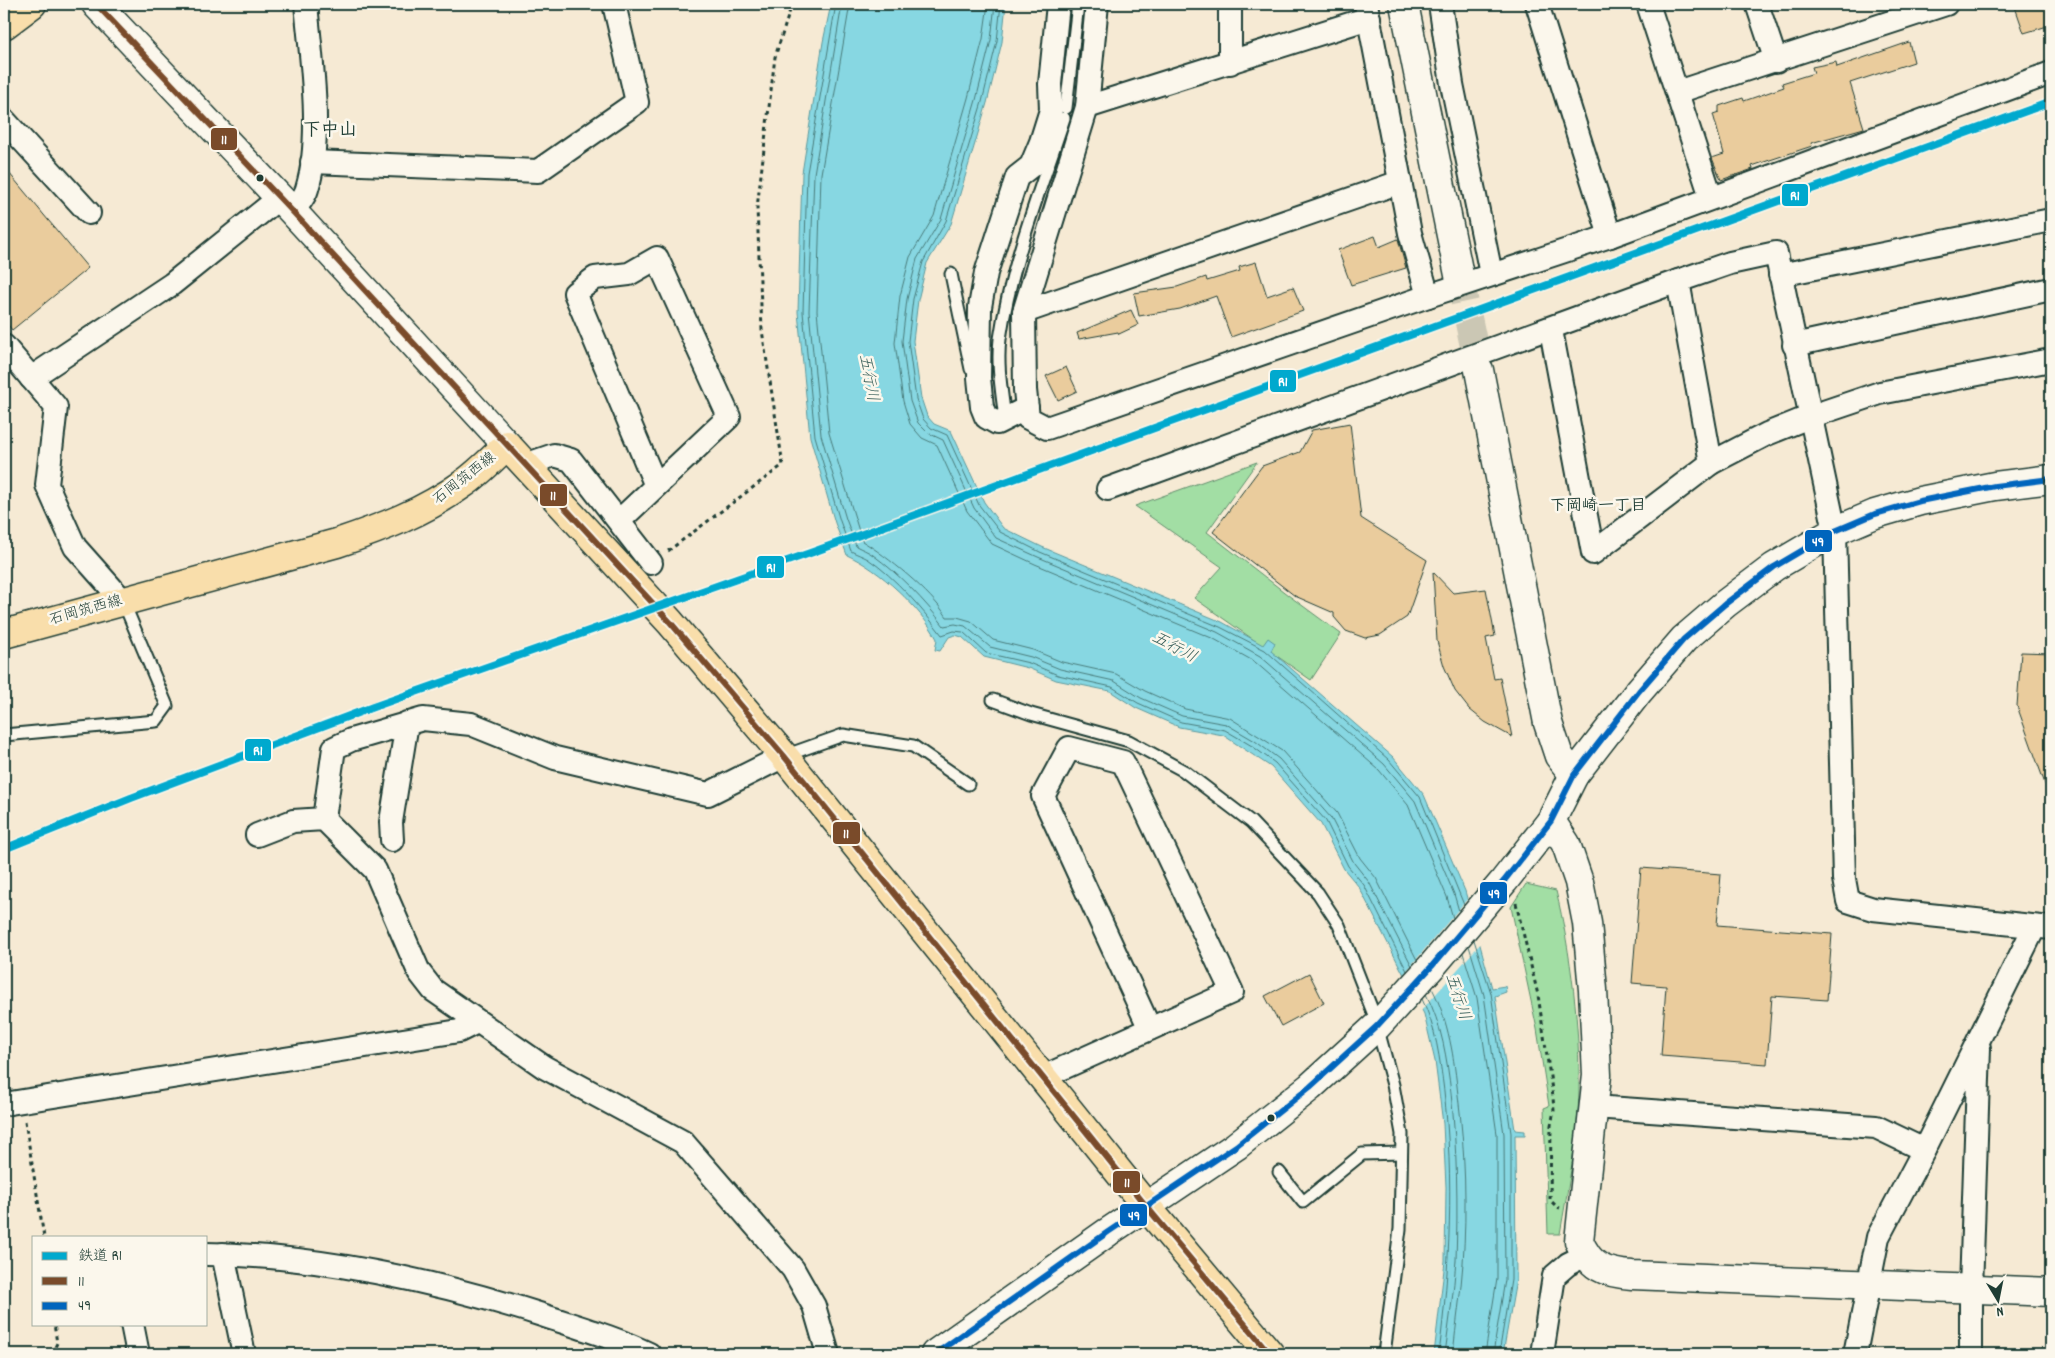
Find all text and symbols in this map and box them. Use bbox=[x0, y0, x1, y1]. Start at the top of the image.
district label: 下中山 bbox=[303, 119, 357, 144]
line badge: 11 bbox=[210, 127, 238, 151]
text: 11 bbox=[221, 131, 227, 151]
unlabelled marker bbox=[255, 173, 265, 183]
line badge: R1 bbox=[1781, 183, 1809, 207]
text: R1 bbox=[1790, 187, 1800, 207]
water label: 五行川 bbox=[852, 352, 884, 404]
line badge: R1 bbox=[1269, 369, 1297, 393]
text: R1 bbox=[1278, 373, 1288, 393]
street label: 石岡筑西線 bbox=[429, 447, 501, 511]
line badge: 11 bbox=[539, 483, 568, 507]
text: 11 bbox=[550, 487, 556, 507]
district label: 下岡崎一丁目 bbox=[1550, 495, 1646, 518]
line badge: 49 bbox=[1804, 529, 1833, 553]
text: 49 bbox=[1812, 533, 1824, 553]
line badge: R1 bbox=[756, 555, 785, 579]
text: R1 bbox=[766, 559, 776, 579]
street label: 石岡筑西線 bbox=[47, 590, 125, 632]
water label: 五行川 bbox=[1147, 627, 1201, 669]
line badge: R1 bbox=[244, 738, 272, 762]
text: R1 bbox=[253, 742, 263, 762]
line badge: 11 bbox=[832, 821, 861, 845]
text: 11 bbox=[843, 825, 849, 845]
line badge: 49 bbox=[1479, 881, 1508, 905]
text: 49 bbox=[1488, 885, 1500, 905]
water label: 五行川 bbox=[1439, 971, 1475, 1023]
unlabelled marker bbox=[1266, 1113, 1276, 1123]
line badge: 11 bbox=[1112, 1170, 1141, 1194]
text: 11 bbox=[1124, 1174, 1130, 1194]
line badge: 49 bbox=[1119, 1203, 1148, 1227]
text: 49 bbox=[1128, 1207, 1140, 1227]
legend bbox=[32, 1236, 208, 1326]
text: 鉄道 R1 bbox=[78, 1246, 122, 1268]
text: 11 bbox=[78, 1272, 85, 1294]
north arrow bbox=[1972, 1276, 2022, 1326]
text: 49 bbox=[78, 1296, 91, 1318]
text: N bbox=[1995, 1300, 2005, 1321]

